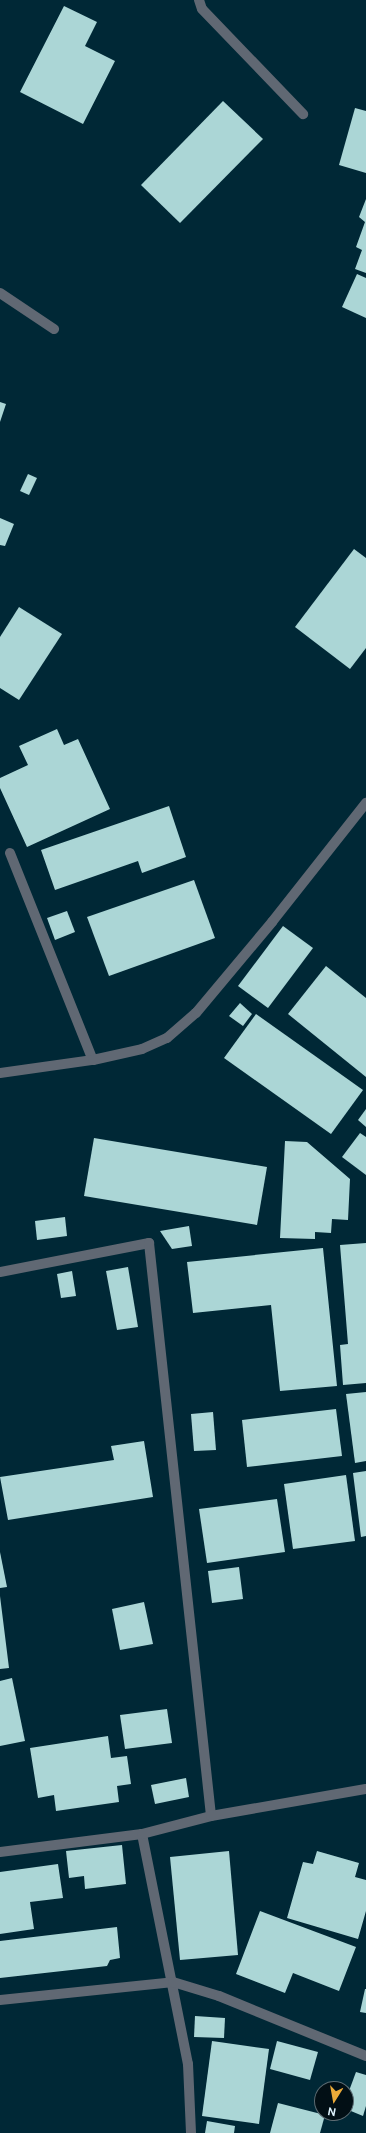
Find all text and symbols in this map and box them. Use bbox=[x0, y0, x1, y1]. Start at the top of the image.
north arrow bbox=[314, 2081, 354, 2121]
text: N bbox=[327, 2104, 337, 2119]

